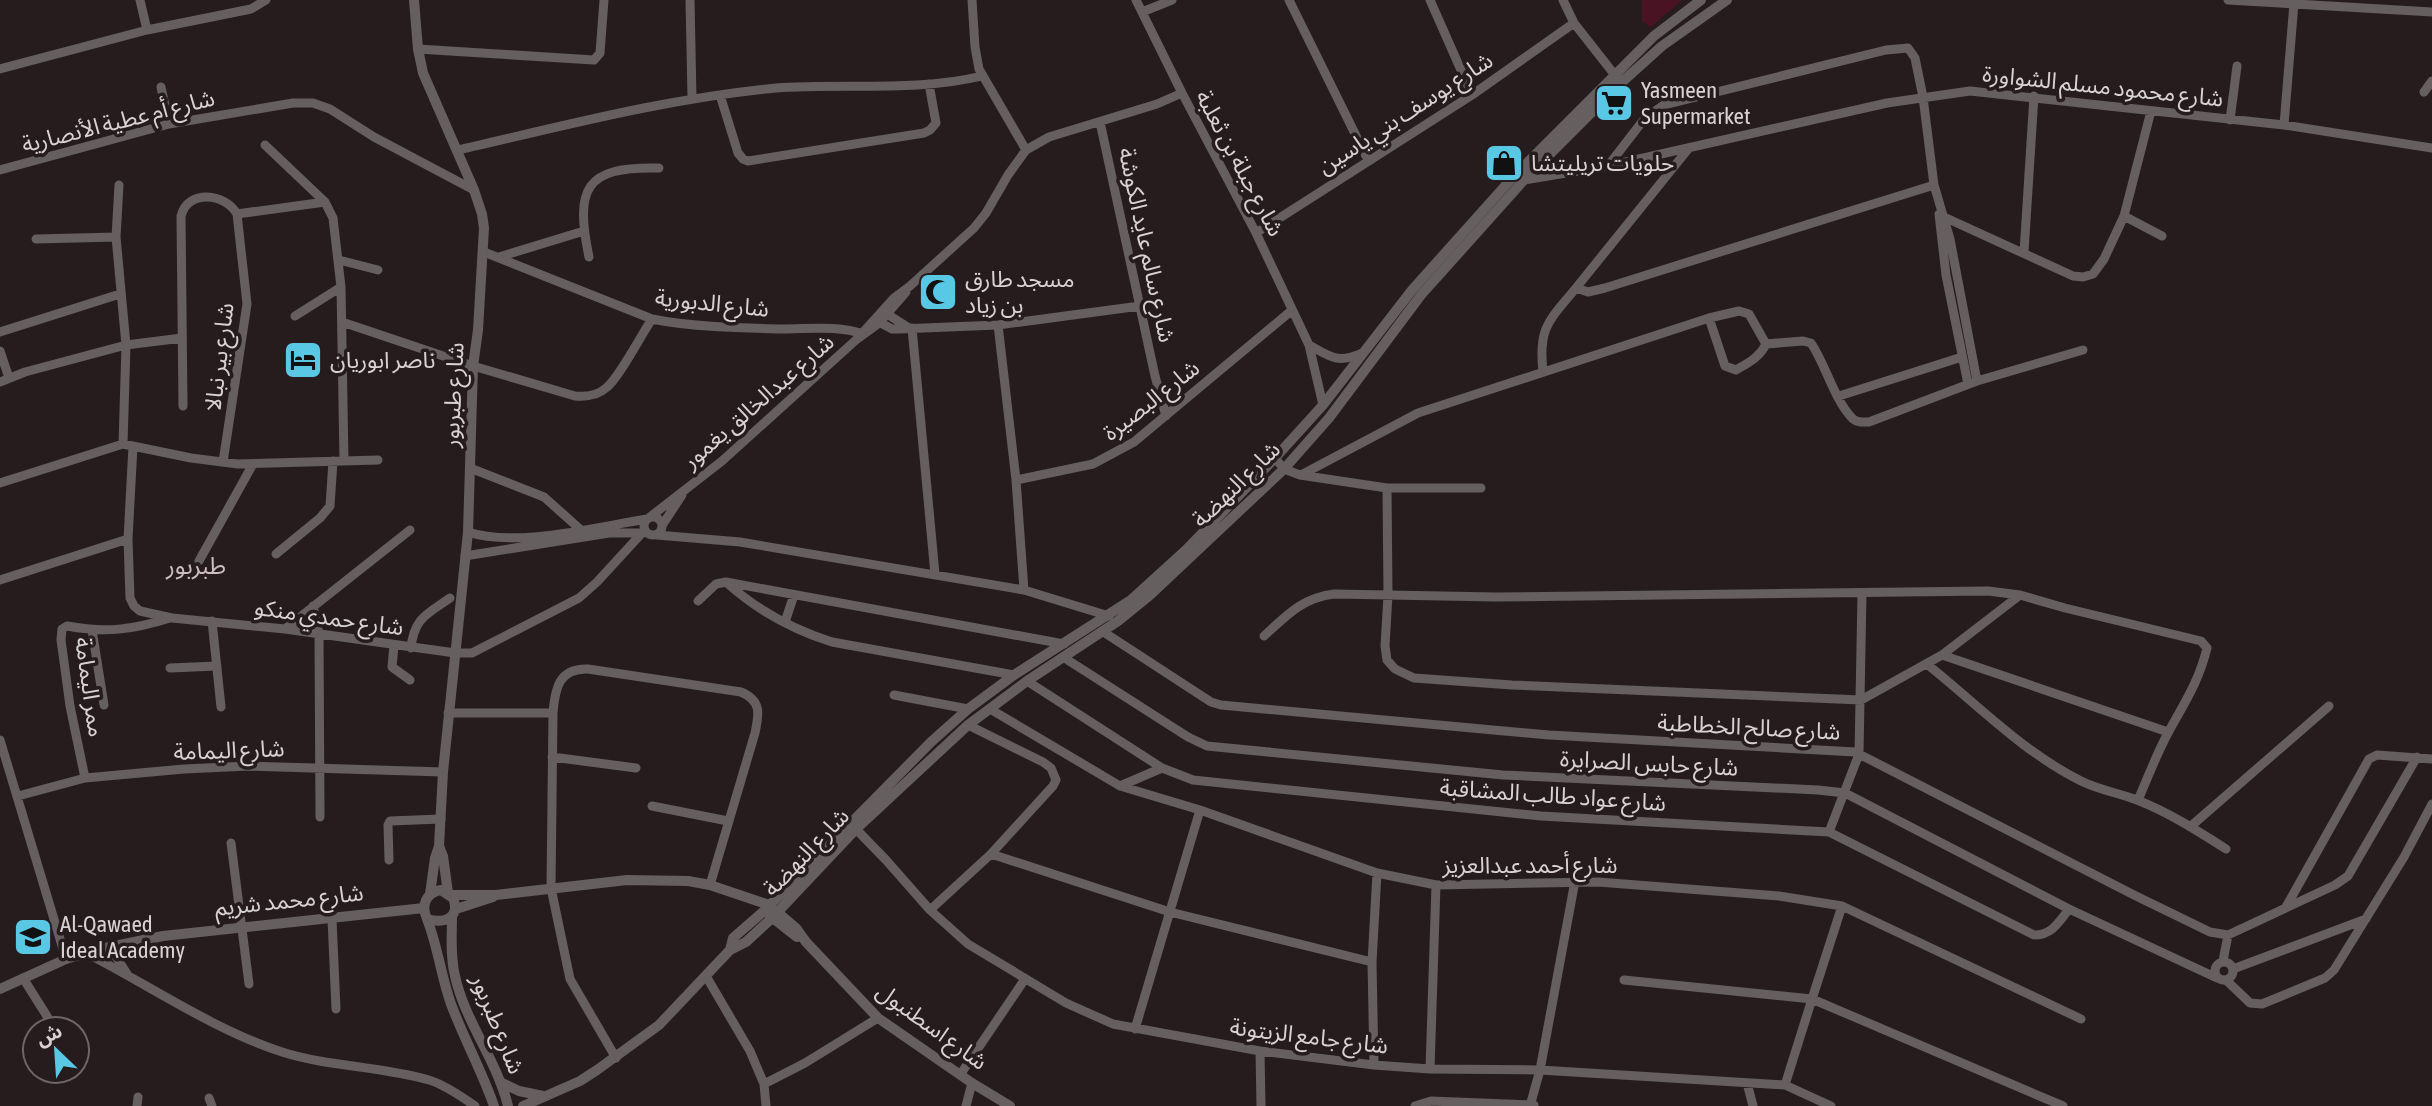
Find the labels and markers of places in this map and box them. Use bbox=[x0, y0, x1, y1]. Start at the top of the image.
place label: Yasmeen Supermarket bbox=[1641, 77, 1751, 129]
supermarket icon: Yasmeen Supermarket bbox=[1593, 82, 1635, 124]
shop icon: حلويات تريليتشا bbox=[1483, 142, 1525, 184]
place label: حلويات تريليتشا bbox=[1531, 150, 1674, 177]
place label: مسجد طارق بن زياد bbox=[965, 266, 1074, 319]
mosque icon: مسجد طارق بن زياد bbox=[917, 271, 959, 313]
hotel icon: ناصر ابوريان bbox=[282, 339, 324, 381]
place label: ناصر ابوريان bbox=[330, 347, 436, 374]
place label: Al-Qawaed Ideal Academy bbox=[60, 911, 185, 963]
school or university icon: Al-Qawaed Ideal Academy bbox=[12, 916, 54, 958]

